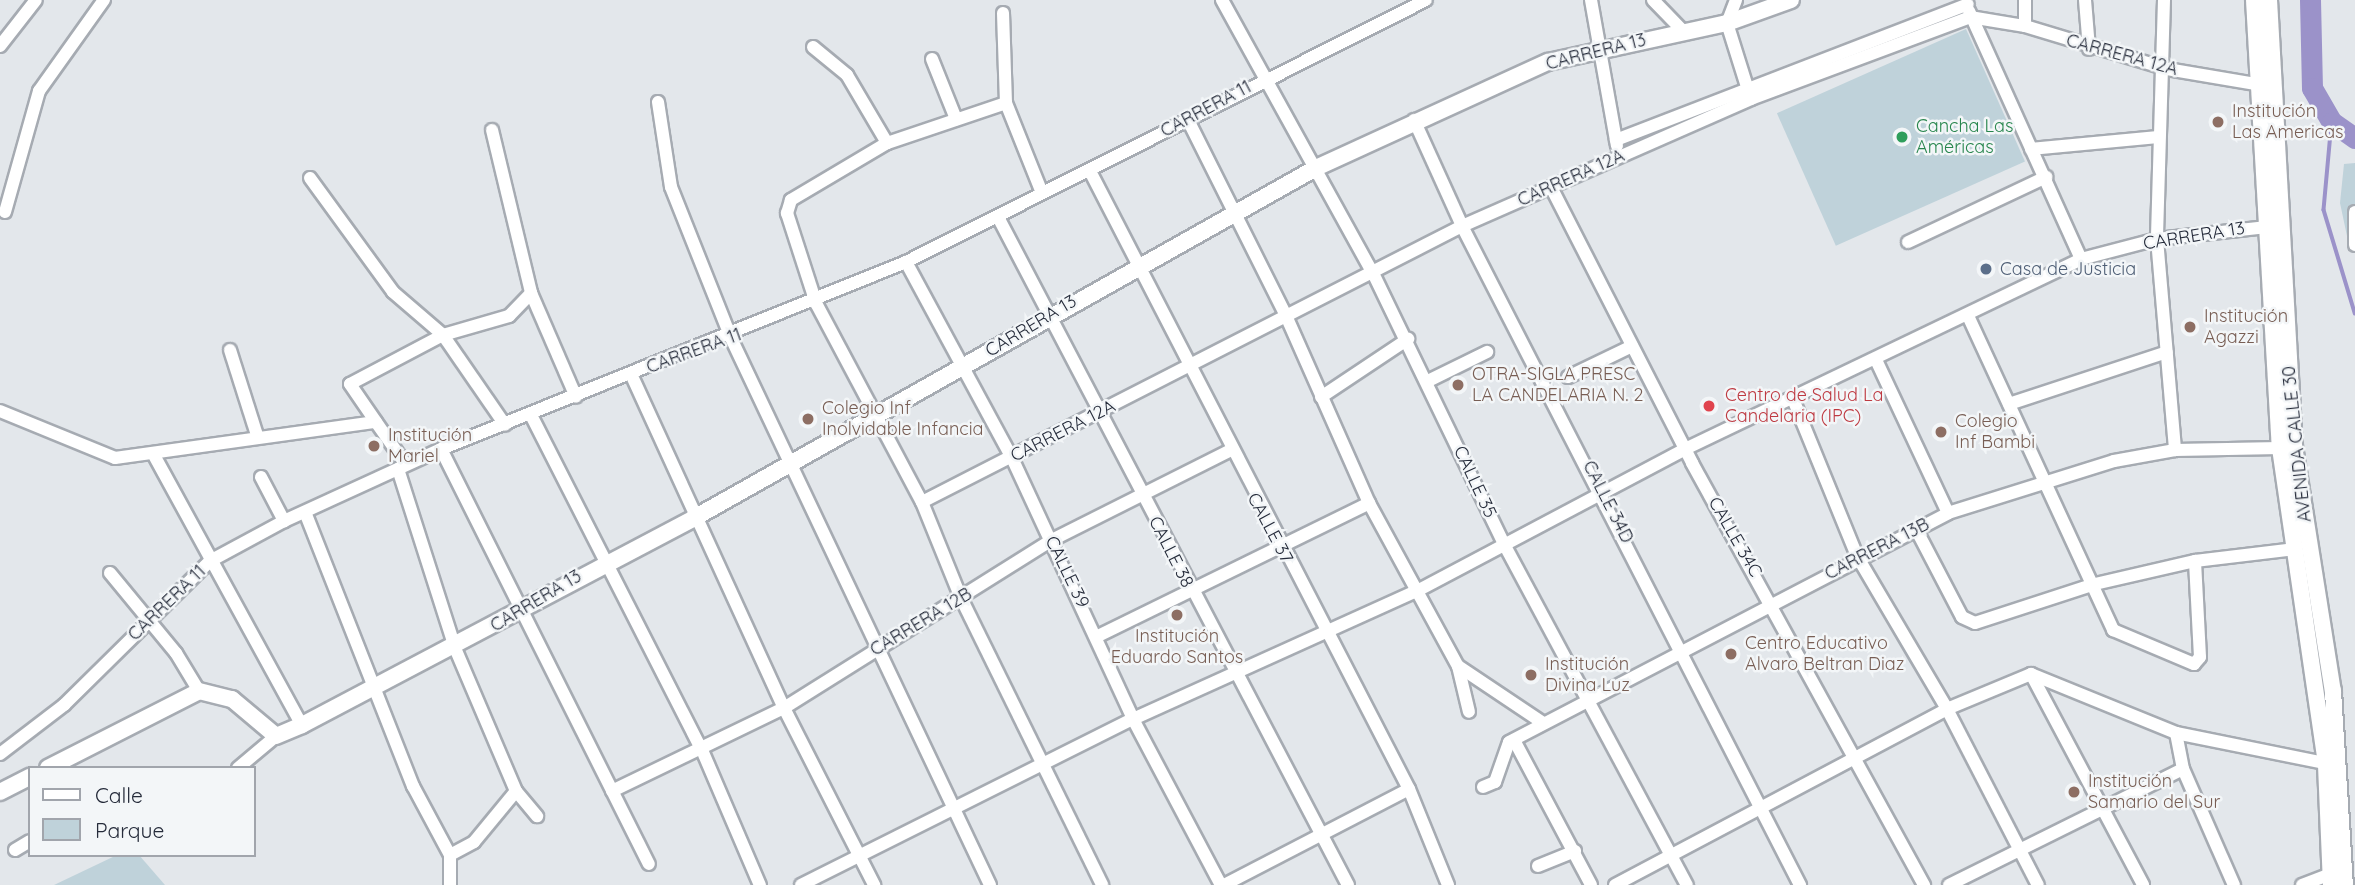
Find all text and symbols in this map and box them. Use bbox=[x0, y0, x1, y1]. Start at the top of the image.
street label: CARRERA 13 bbox=[1544, 29, 1648, 75]
street label: CARRERA 12A bbox=[2064, 30, 2180, 80]
street label: CARRERA 11 bbox=[1157, 76, 1255, 142]
place label: Institución Las Americas bbox=[2232, 101, 2344, 144]
marker: Institución Las Americas bbox=[2210, 114, 2226, 130]
place label: Cancha Las Américas bbox=[1916, 116, 2013, 158]
marker: Cancha Las Américas bbox=[1894, 129, 1910, 145]
street label: CARRERA 12A bbox=[1514, 145, 1628, 211]
street label: CARRERA 13 bbox=[2142, 217, 2246, 255]
place label: Casa de Justicia bbox=[2000, 258, 2136, 280]
marker: Casa de Justicia bbox=[1978, 261, 1994, 277]
street label: CARRERA 13 bbox=[982, 290, 1080, 362]
place label: Institución Agazzi bbox=[2204, 306, 2288, 348]
marker: Institución Agazzi bbox=[2182, 319, 2198, 335]
street label: CARRERA 11 bbox=[643, 324, 745, 378]
place label: OTRA-SIGLA PRESC LA CANDELARIA N. 2 bbox=[1472, 364, 1643, 406]
street label: AVENIDA CALLE 30 bbox=[2278, 365, 2316, 523]
marker: OTRA-SIGLA PRESC LA CANDELARIA N. 2 bbox=[1450, 377, 1466, 393]
place label: Centro de Salud La Candelaria (IPC) bbox=[1725, 385, 1883, 428]
street label: CARRERA 12A bbox=[1007, 395, 1119, 467]
marker: Centro de Salud La Candelaria (IPC) bbox=[1699, 396, 1719, 416]
place label: Colegio Inf Inolvidable Infancia bbox=[822, 398, 983, 440]
marker: Colegio Inf Inolvidable Infancia bbox=[800, 411, 816, 427]
place label: Colegio Inf Bambi bbox=[1955, 411, 2035, 453]
marker: Colegio Inf Bambi bbox=[1933, 424, 1949, 440]
place label: Institución Mariel bbox=[388, 425, 472, 467]
marker: Institución Mariel bbox=[366, 438, 382, 454]
street label: CALLE 35 bbox=[1449, 443, 1501, 521]
street label: CALLE 34D bbox=[1578, 457, 1638, 547]
street label: CALLE 37 bbox=[1243, 489, 1297, 567]
street label: CALLE 34C bbox=[1704, 493, 1766, 581]
street label: CALLE 38 bbox=[1144, 513, 1198, 591]
street label: CARRERA 13B bbox=[1821, 513, 1933, 585]
street label: CALLE 39 bbox=[1040, 533, 1094, 611]
street label: CARRERA 11 bbox=[124, 561, 210, 645]
street label: CARRERA 13 bbox=[487, 565, 585, 637]
street label: CARRERA 12B bbox=[866, 583, 976, 661]
marker: Institución Eduardo Santos bbox=[1169, 607, 1185, 623]
place label: Institución Eduardo Santos bbox=[1111, 626, 1243, 668]
place label: Centro Educativo Alvaro Beltran Diaz bbox=[1745, 633, 1904, 676]
marker: Centro Educativo Alvaro Beltran Diaz bbox=[1723, 646, 1739, 662]
place label: Institución Divina Luz bbox=[1545, 654, 1630, 696]
marker: Institución Divina Luz bbox=[1523, 667, 1539, 683]
legend bbox=[28, 766, 256, 857]
place label: Institución Samario del Sur bbox=[2088, 771, 2220, 814]
text: Calle bbox=[95, 782, 143, 808]
marker: Institución Samario del Sur bbox=[2066, 784, 2082, 800]
text: Parque bbox=[95, 817, 164, 843]

